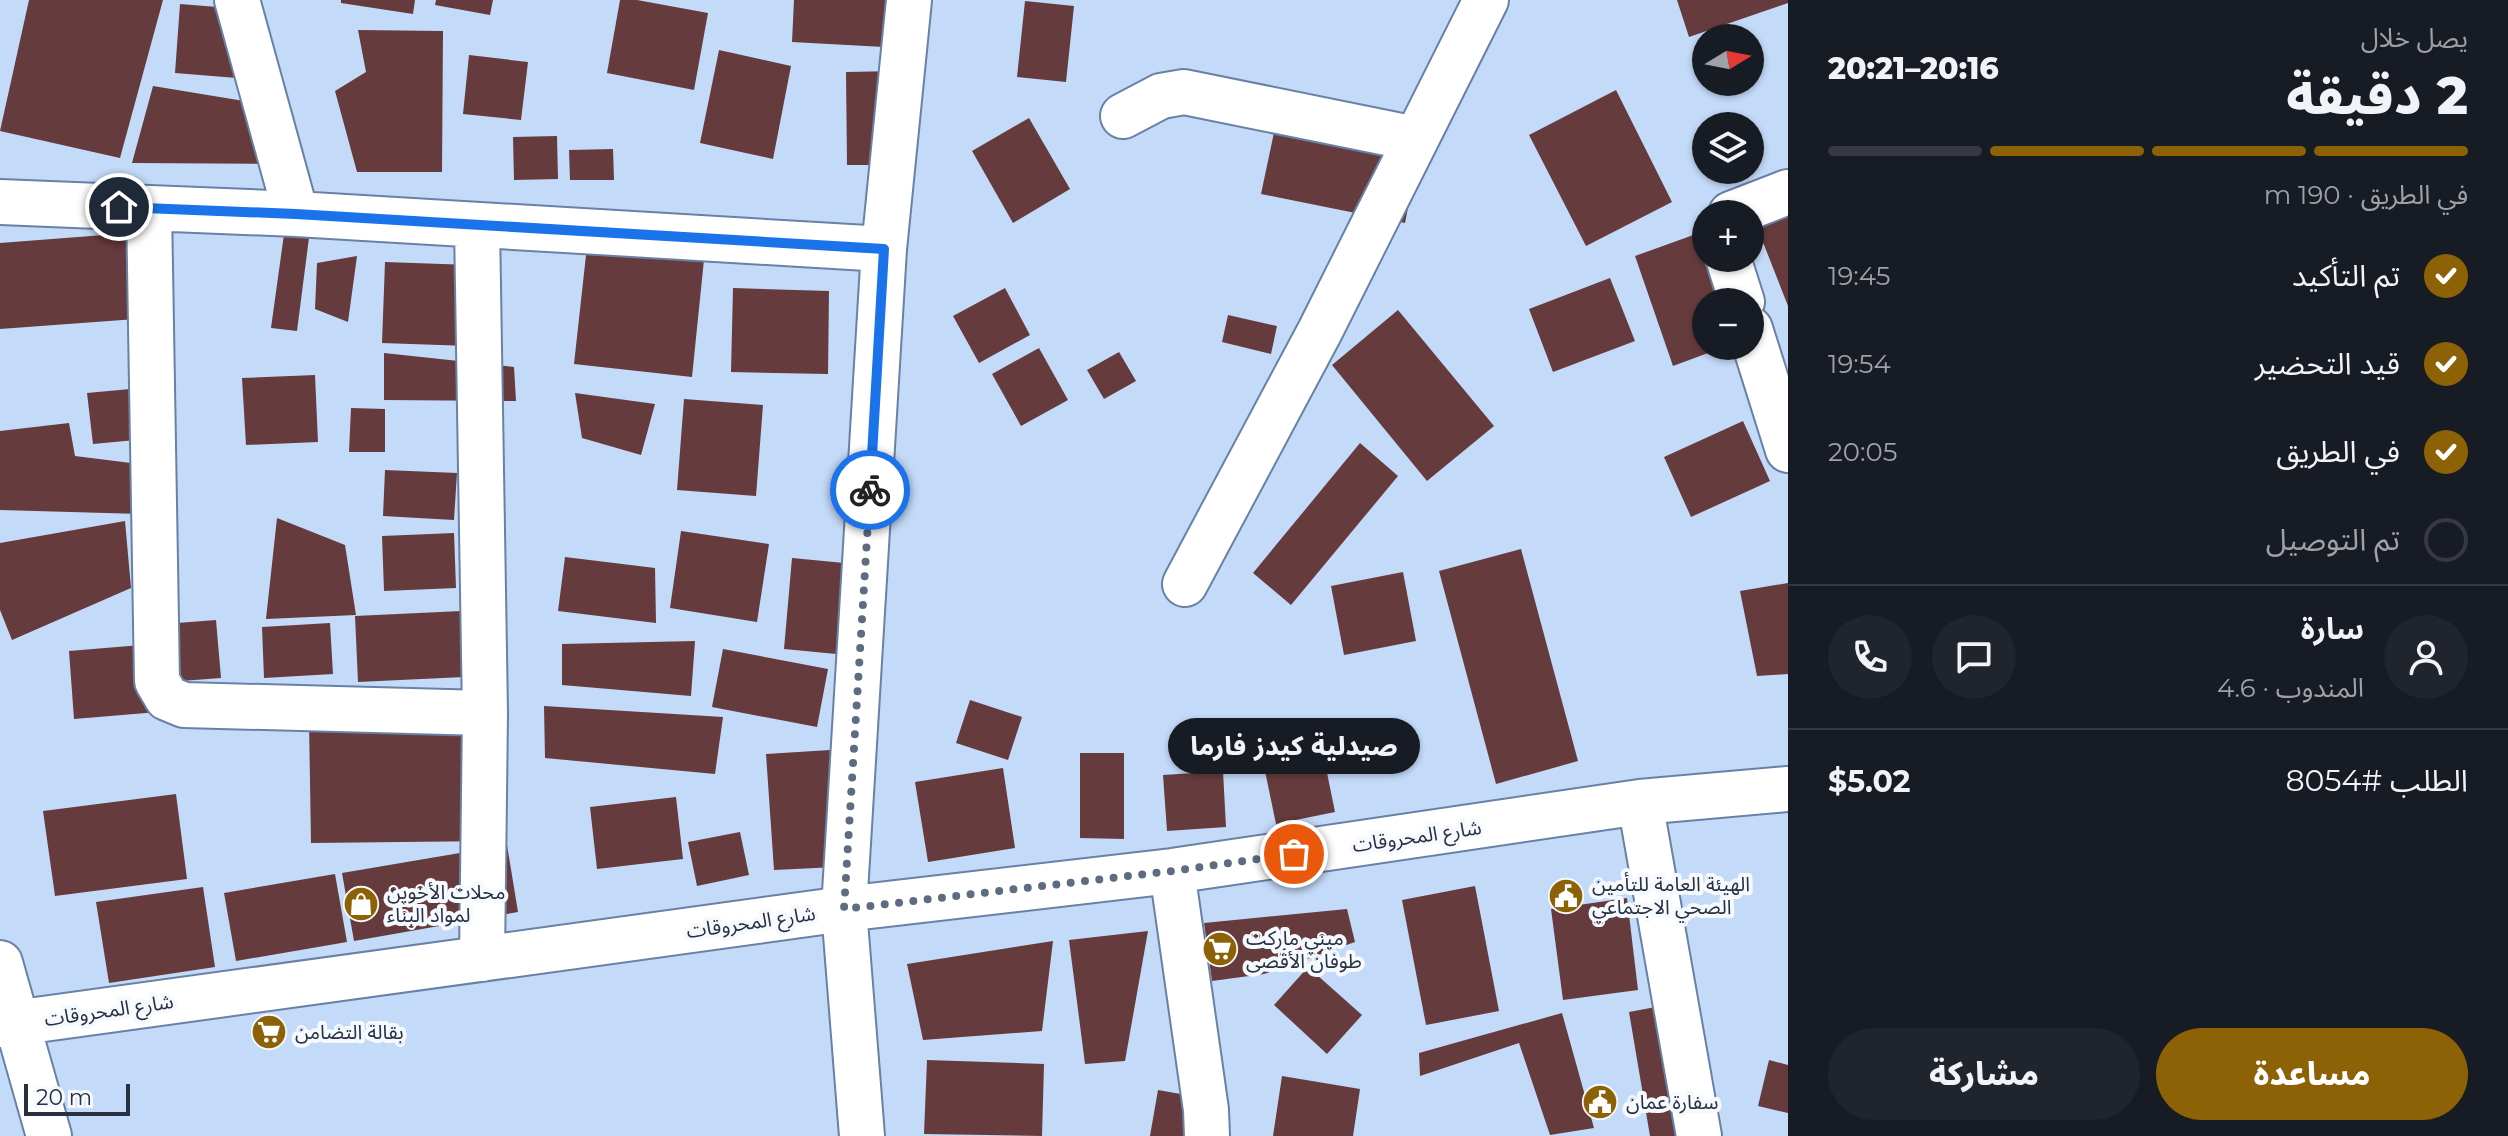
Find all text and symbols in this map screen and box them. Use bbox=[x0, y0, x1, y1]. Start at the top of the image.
text: يصل خلال bbox=[2361, 22, 2468, 54]
north arrow bbox=[1692, 24, 1764, 96]
map controls bbox=[1692, 24, 1764, 360]
text: 20:16–20:21 bbox=[1828, 50, 1999, 87]
text: 2 دقيقة bbox=[2286, 64, 2468, 127]
button: layers bbox=[1692, 112, 1764, 184]
pin bbox=[85, 173, 153, 241]
text: في الطريق · 190 m bbox=[2264, 179, 2468, 211]
icon: home bbox=[97, 185, 141, 229]
button: + bbox=[1692, 200, 1764, 272]
icon: check bbox=[2424, 254, 2468, 298]
text: تم التأكيد bbox=[2292, 257, 2400, 294]
text: 19:45 bbox=[1828, 260, 1891, 292]
button: − bbox=[1692, 288, 1764, 360]
icon: check bbox=[2424, 342, 2468, 386]
text: قيد التحضير bbox=[2255, 345, 2400, 382]
text: 19:54 bbox=[1828, 348, 1891, 380]
icon: check bbox=[2424, 430, 2468, 474]
text: في الطريق bbox=[2276, 433, 2400, 470]
text: 20:05 bbox=[1828, 436, 1897, 468]
courier bbox=[830, 450, 910, 530]
icon: bike bbox=[848, 468, 892, 512]
text: تم التوصيل bbox=[2266, 521, 2400, 558]
text: سارة bbox=[2301, 610, 2364, 647]
button: phone bbox=[1828, 615, 1912, 699]
button: chat bbox=[1932, 615, 2016, 699]
button: person bbox=[2384, 615, 2468, 699]
text: المندوب · 4.6 bbox=[2217, 672, 2364, 704]
callout: صيدلية كيدز فارما bbox=[1168, 718, 1420, 774]
text: صيدلية كيدز فارما bbox=[1190, 730, 1398, 762]
text: الطلب #8054 bbox=[2285, 762, 2468, 799]
text: $5.02 bbox=[1828, 763, 1910, 800]
street label: شارع المحروقات bbox=[1351, 815, 1483, 860]
pin bbox=[1260, 820, 1328, 888]
icon: bag bbox=[1272, 832, 1316, 876]
place label: الهيئة العامة للتأمين الصحي الاجتماعي bbox=[1592, 872, 1750, 923]
public building icon: الهيئة العامة للتأمين الصحي الاجتماعي bbox=[1547, 877, 1585, 915]
place label: محلات الأخوين لمواد البناء bbox=[387, 880, 506, 927]
shop icon: محلات الأخوين لمواد البناء bbox=[342, 885, 380, 923]
street label: شارع المحروقات bbox=[685, 901, 817, 946]
place label: ميني ماركت طوفان الأقصى bbox=[1246, 926, 1362, 973]
supermarket icon: ميني ماركت طوفان الأقصى bbox=[1201, 930, 1239, 968]
street label: شارع المحروقات bbox=[43, 989, 175, 1034]
supermarket icon: بقالة التضامن bbox=[250, 1013, 288, 1051]
place label: بقالة التضامن bbox=[295, 1020, 404, 1044]
button: مشاركة bbox=[1828, 1028, 2140, 1120]
button: مساعدة bbox=[2156, 1028, 2468, 1120]
scale bar bbox=[24, 1080, 130, 1116]
public building icon: سفارة عمان bbox=[1581, 1083, 1619, 1121]
text: 20 m bbox=[36, 1084, 92, 1111]
place label: سفارة عمان bbox=[1626, 1090, 1718, 1114]

